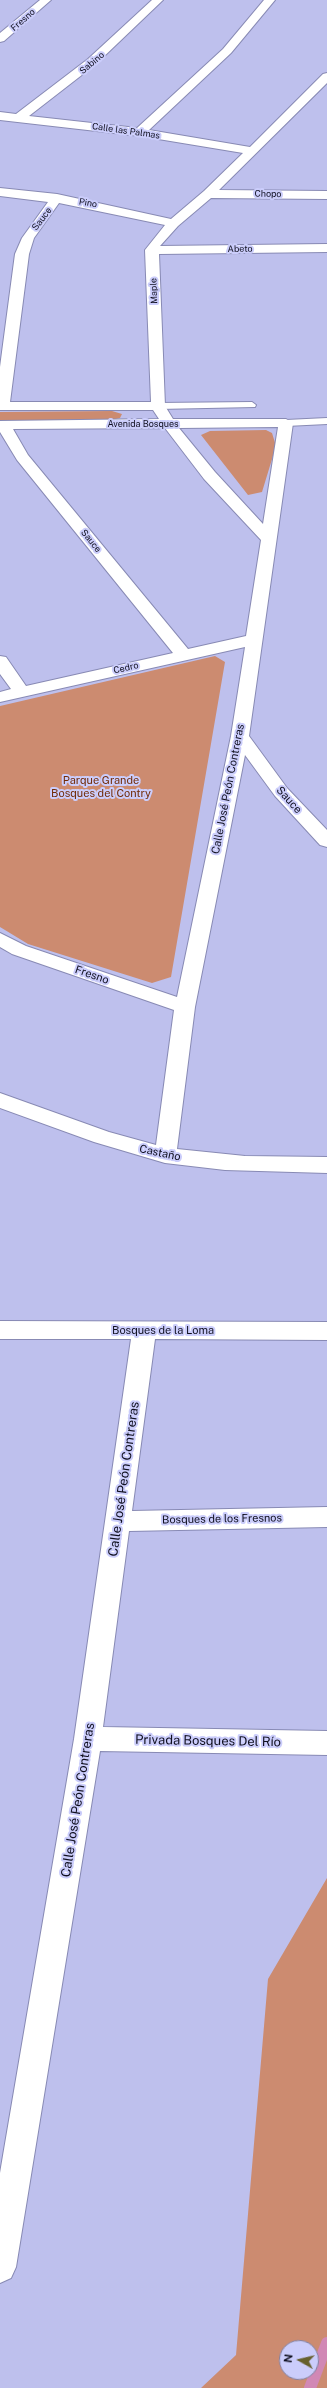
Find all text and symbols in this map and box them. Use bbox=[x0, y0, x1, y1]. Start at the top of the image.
street label: Fresno bbox=[9, 7, 37, 33]
street label: Sabino bbox=[77, 50, 107, 76]
street label: Calle las Palmas bbox=[91, 121, 161, 141]
street label: Chopo bbox=[254, 188, 282, 200]
street label: Pino bbox=[78, 196, 98, 210]
street label: Sauce bbox=[30, 205, 54, 233]
street label: Abeto bbox=[227, 243, 253, 255]
street label: Maple bbox=[148, 278, 160, 304]
street label: Avenida Bosques bbox=[107, 419, 179, 429]
street label: Sauce bbox=[79, 527, 103, 555]
street label: Cedro bbox=[112, 660, 140, 676]
street label: Calle José Peón Contreras bbox=[209, 723, 247, 855]
park label: Parque Grande Bosques del Contry bbox=[51, 774, 151, 800]
street label: Sauce bbox=[273, 784, 305, 816]
street label: Fresno bbox=[73, 963, 111, 987]
street label: Castaño bbox=[138, 1142, 182, 1164]
street label: Bosques de la Loma bbox=[112, 1324, 214, 1338]
street label: Calle José Peón Contreras bbox=[105, 1400, 143, 1558]
street label: Bosques de los Fresnos bbox=[162, 1511, 282, 1527]
street label: Calle José Peón Contreras bbox=[58, 1722, 98, 1878]
street label: Privada Bosques Del Río bbox=[135, 1732, 281, 1750]
north arrow bbox=[279, 2340, 319, 2380]
text: N bbox=[282, 2353, 295, 2364]

